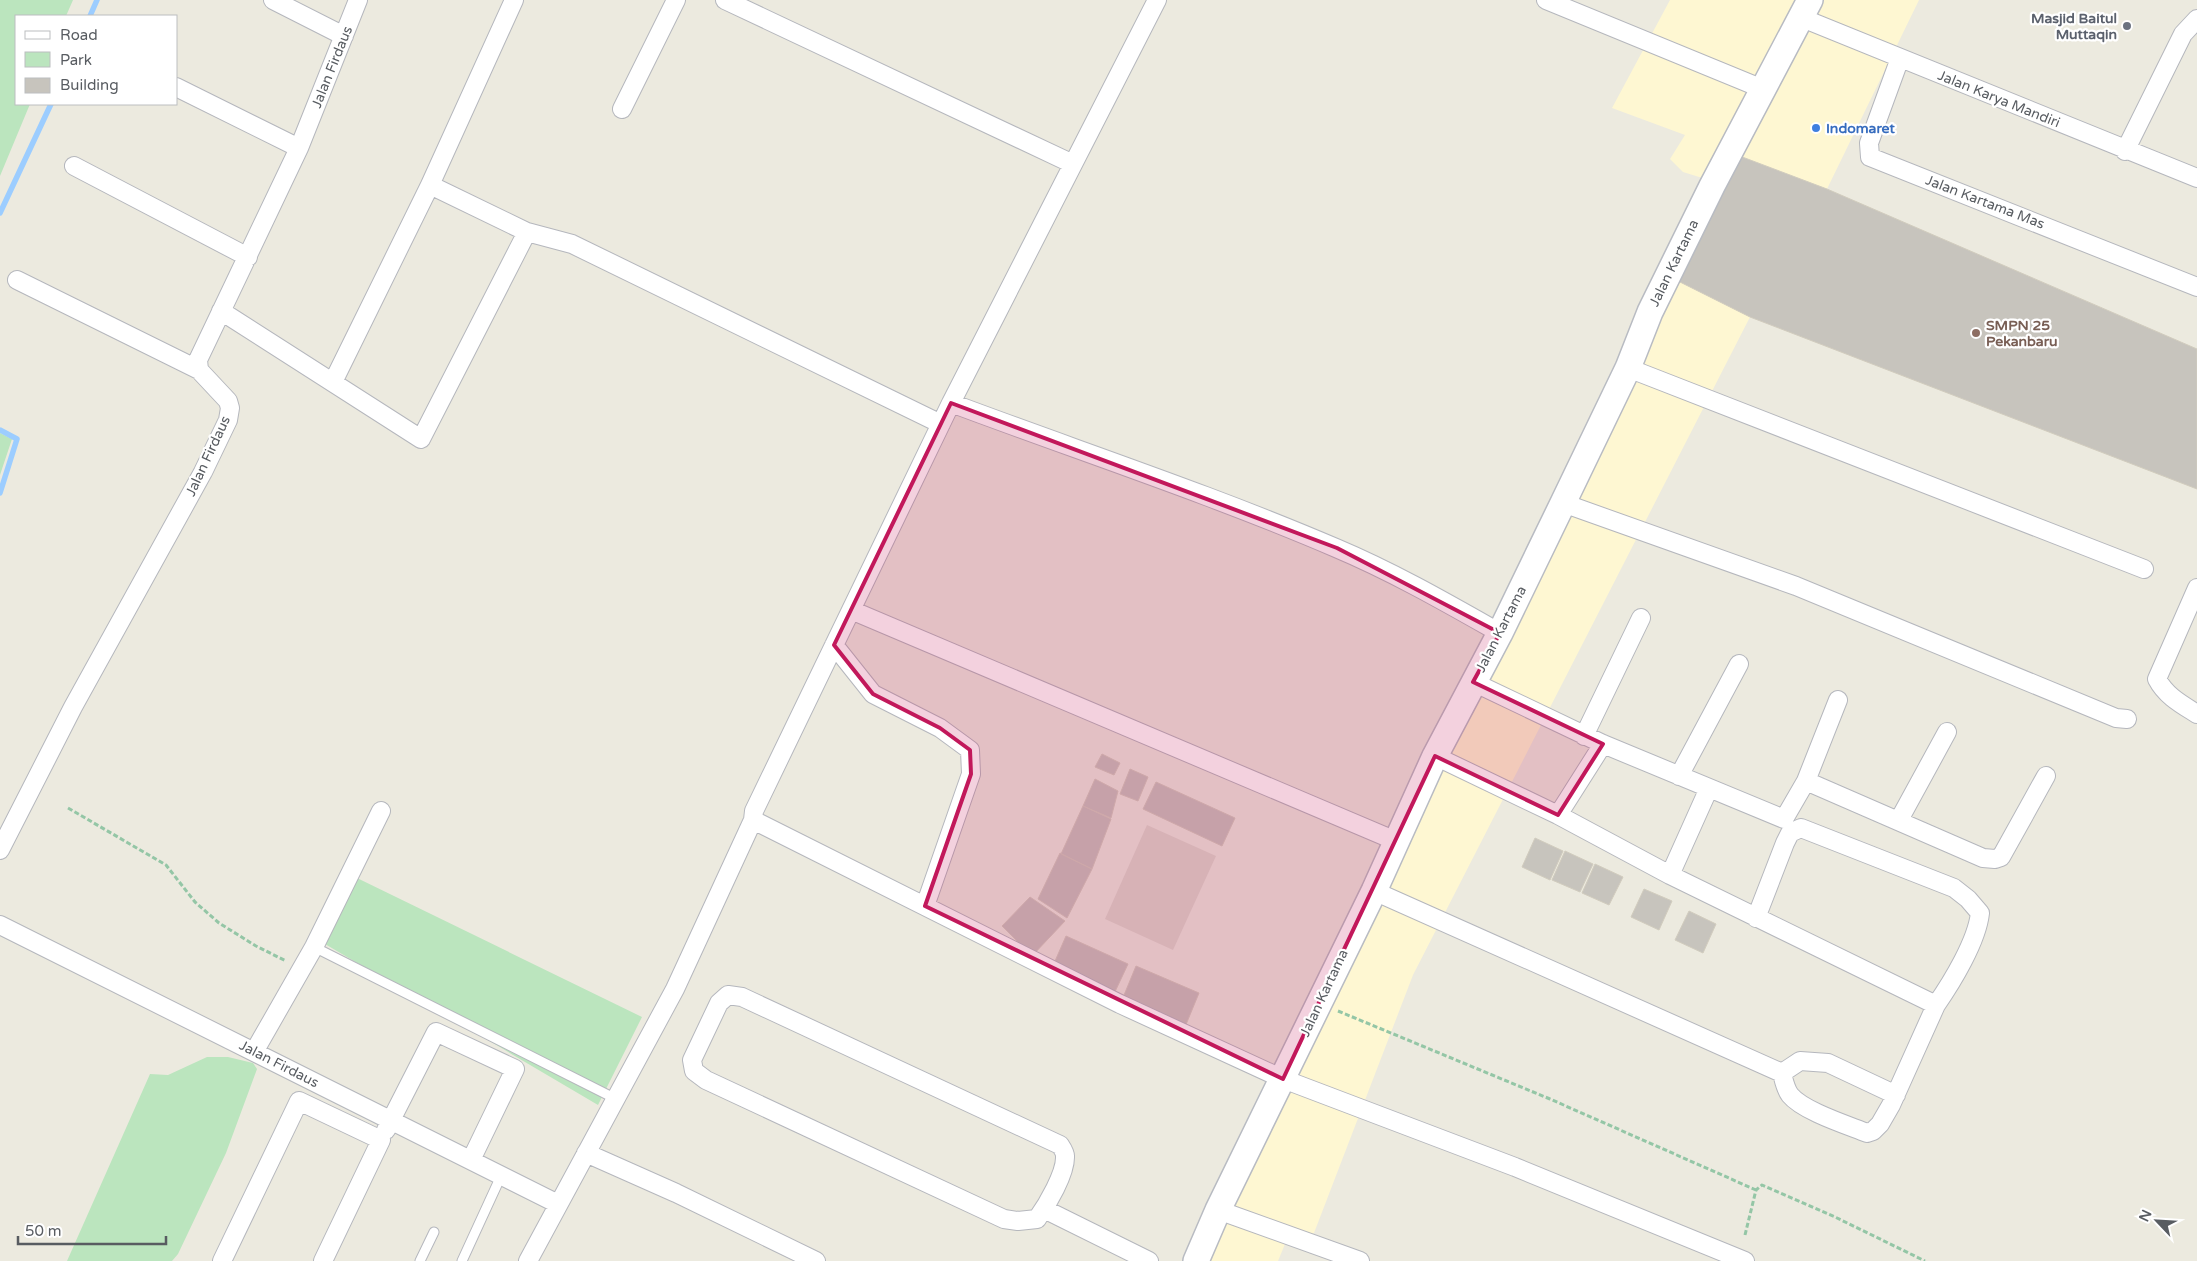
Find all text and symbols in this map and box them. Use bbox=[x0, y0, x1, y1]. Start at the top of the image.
place label: Masjid Baitul Muttaqin bbox=[2031, 10, 2117, 43]
legend bbox=[15, 15, 178, 105]
marker: Masjid Baitul Muttaqin bbox=[2121, 20, 2133, 32]
street label: Jalan Firdaus bbox=[308, 23, 356, 110]
text: Road bbox=[60, 26, 98, 44]
text: Park bbox=[60, 51, 92, 69]
street label: Jalan Karya Mandiri bbox=[1935, 67, 2063, 131]
text: Building bbox=[60, 76, 119, 94]
place label: Indomaret bbox=[1826, 120, 1896, 137]
marker: Indomaret bbox=[1810, 122, 1822, 134]
street label: Jalan Kartama Mas bbox=[1923, 171, 2047, 233]
street label: Jalan Kartama bbox=[1646, 217, 1702, 309]
place label: SMPN 25 Pekanbaru bbox=[1986, 317, 2058, 350]
marker: SMPN 25 Pekanbaru bbox=[1970, 327, 1982, 339]
street label: Jalan Firdaus bbox=[182, 413, 234, 499]
street label: Jalan Kartama bbox=[1472, 583, 1530, 675]
street label: Jalan Kartama bbox=[1296, 947, 1352, 1039]
street label: Jalan Firdaus bbox=[236, 1037, 322, 1091]
north arrow bbox=[2132, 1196, 2182, 1246]
text: N bbox=[2136, 1207, 2156, 1224]
scale bar bbox=[18, 1214, 165, 1246]
text: 50 m bbox=[25, 1222, 62, 1240]

